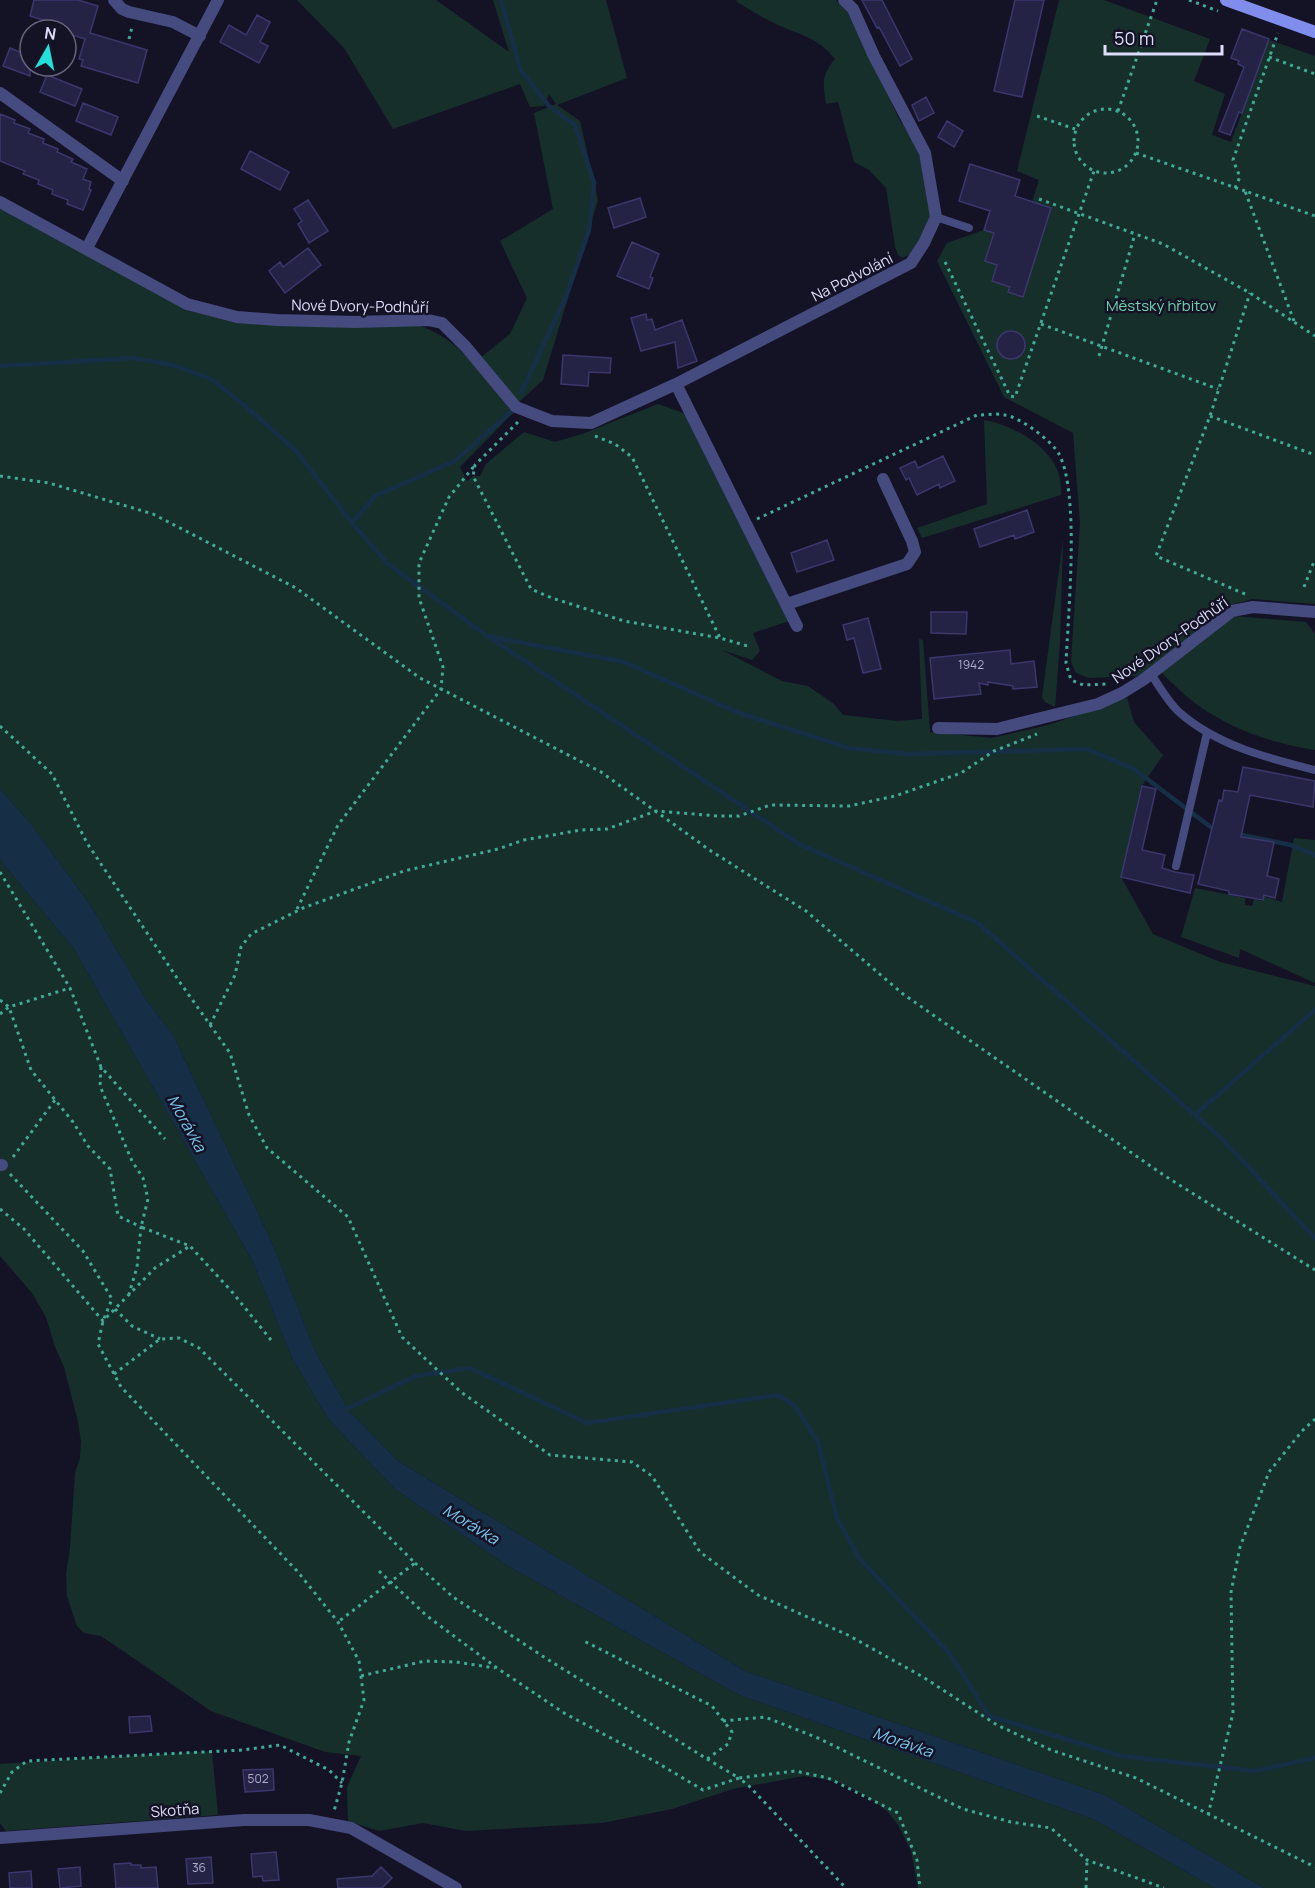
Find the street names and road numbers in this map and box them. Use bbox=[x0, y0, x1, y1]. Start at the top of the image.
street label: Na Podvolání bbox=[808, 247, 897, 307]
street label: Nové Dvory-Podhůří bbox=[291, 294, 429, 318]
street label: Nové Dvory-Podhůří bbox=[1108, 592, 1233, 688]
street label: Skotňa bbox=[150, 1798, 200, 1822]

